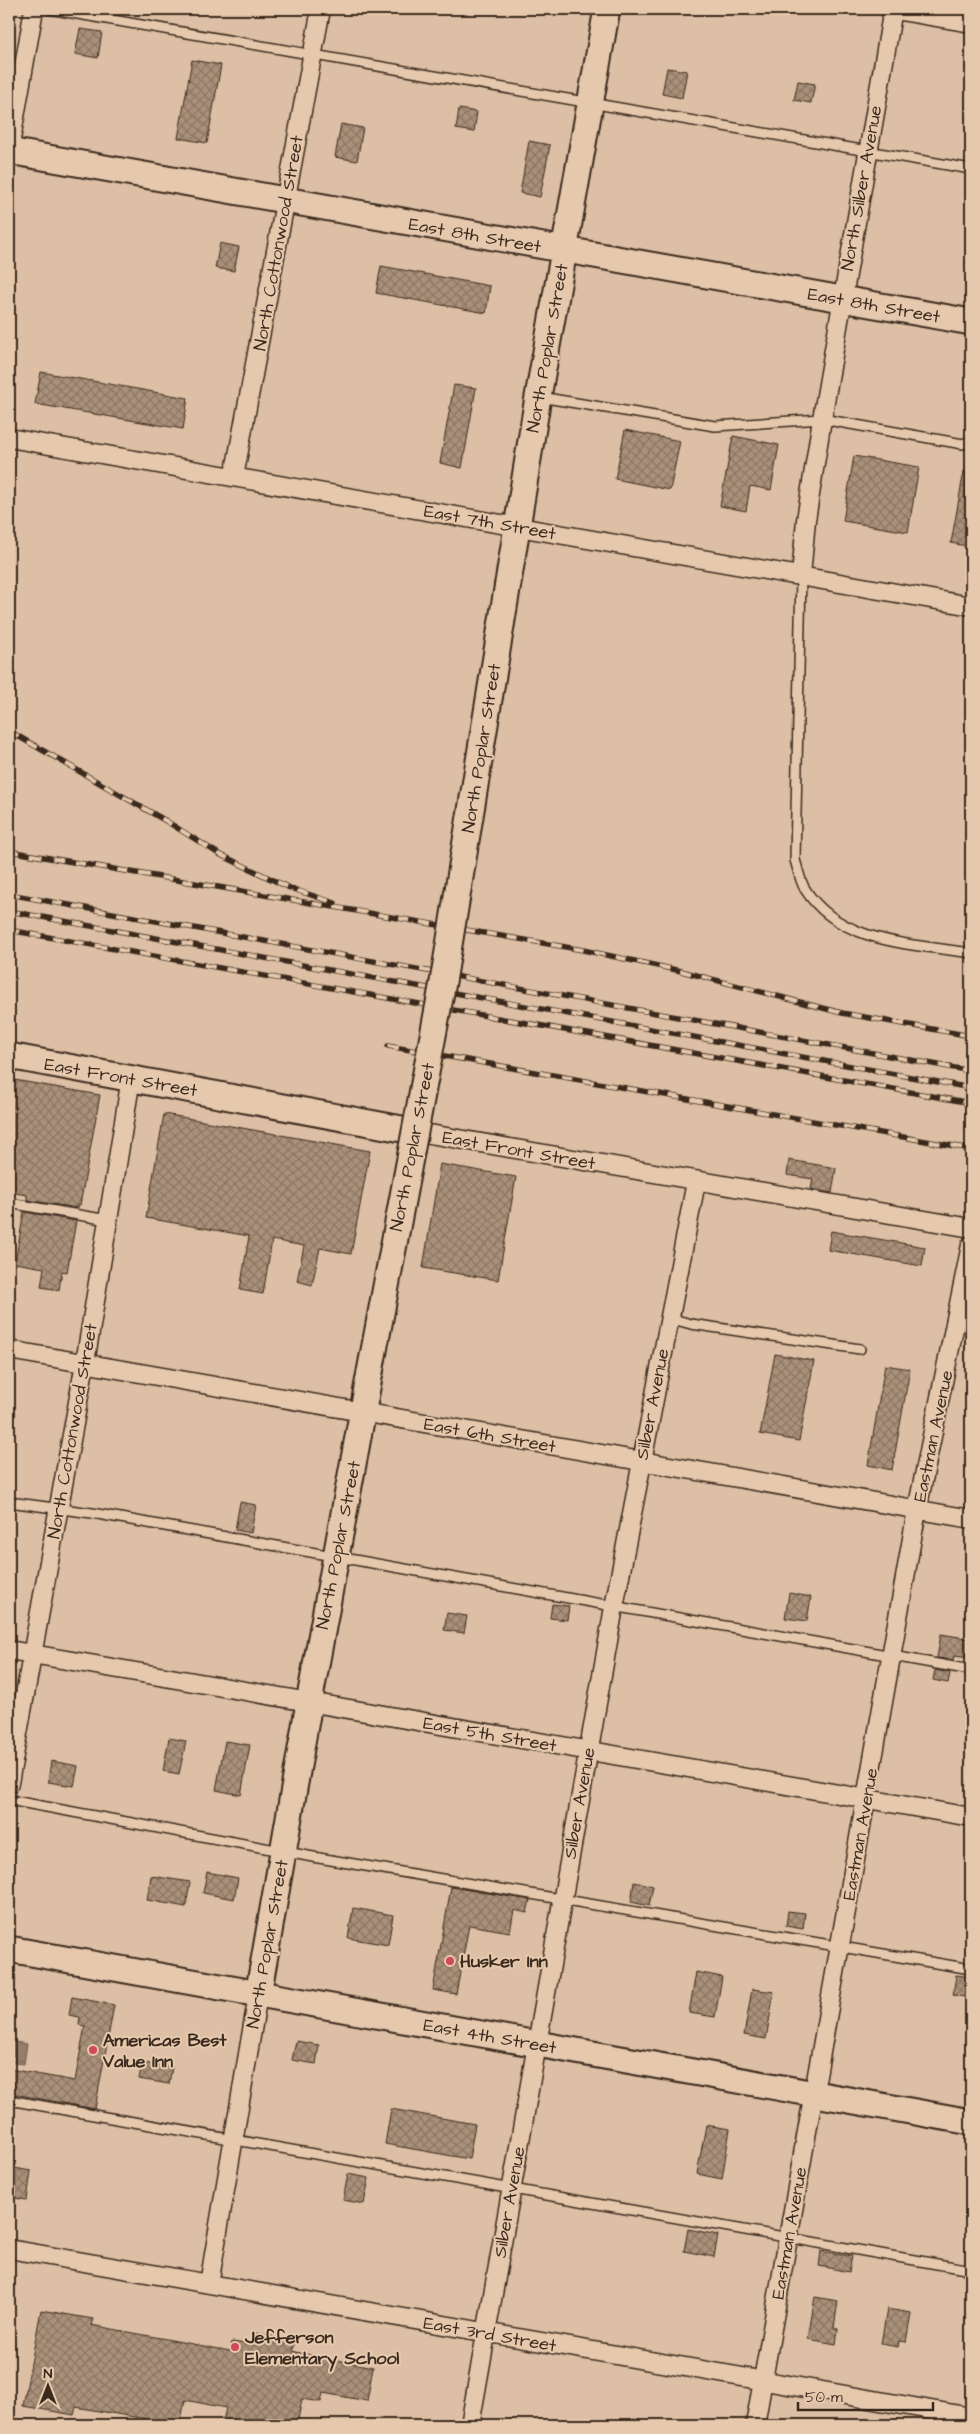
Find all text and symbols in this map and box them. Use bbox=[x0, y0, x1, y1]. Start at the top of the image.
street label: North Silber Avenue bbox=[835, 103, 888, 273]
street label: North Cottonwood Street bbox=[247, 133, 310, 353]
street label: East 8th Street bbox=[407, 212, 544, 260]
street label: North Poplar Street bbox=[520, 261, 575, 434]
street label: East 8th Street bbox=[806, 282, 943, 330]
street label: East 7th Street bbox=[422, 499, 558, 547]
street label: North Poplar Street bbox=[456, 661, 507, 834]
street label: East Front Street bbox=[42, 1052, 200, 1103]
street label: North Poplar Street bbox=[384, 1060, 441, 1233]
street label: East Front Street bbox=[440, 1125, 598, 1176]
street label: North Cottonwood Street bbox=[41, 1321, 104, 1541]
street label: Silber Avenue bbox=[629, 1346, 676, 1462]
street label: Eastman Avenue bbox=[907, 1368, 960, 1504]
street label: East 6th Street bbox=[422, 1412, 559, 1460]
street label: North Poplar Street bbox=[310, 1458, 367, 1631]
street label: East 5th Street bbox=[421, 1710, 559, 1759]
street label: Silber Avenue bbox=[557, 1745, 602, 1861]
street label: Eastman Avenue bbox=[837, 1766, 884, 1902]
street label: North Poplar Street bbox=[240, 1857, 295, 2030]
place label: Husker Inn bbox=[460, 1949, 548, 1974]
marker: Husker Inn bbox=[444, 1955, 456, 1967]
street label: East 4th Street bbox=[422, 2013, 559, 2061]
place label: Americas Best Value Inn bbox=[102, 2028, 227, 2074]
marker: Americas Best Value Inn bbox=[87, 2044, 99, 2056]
street label: Silber Avenue bbox=[487, 2144, 532, 2260]
street label: Eastman Avenue bbox=[766, 2165, 813, 2301]
street label: East 3rd Street bbox=[422, 2311, 559, 2359]
place label: Jefferson Elementary School bbox=[244, 2325, 400, 2372]
marker: Jefferson Elementary School bbox=[229, 2341, 241, 2353]
north arrow bbox=[22, 2362, 72, 2412]
text: N bbox=[44, 2364, 53, 2384]
scale bar bbox=[798, 2379, 932, 2411]
text: 50 m bbox=[805, 2387, 843, 2408]

